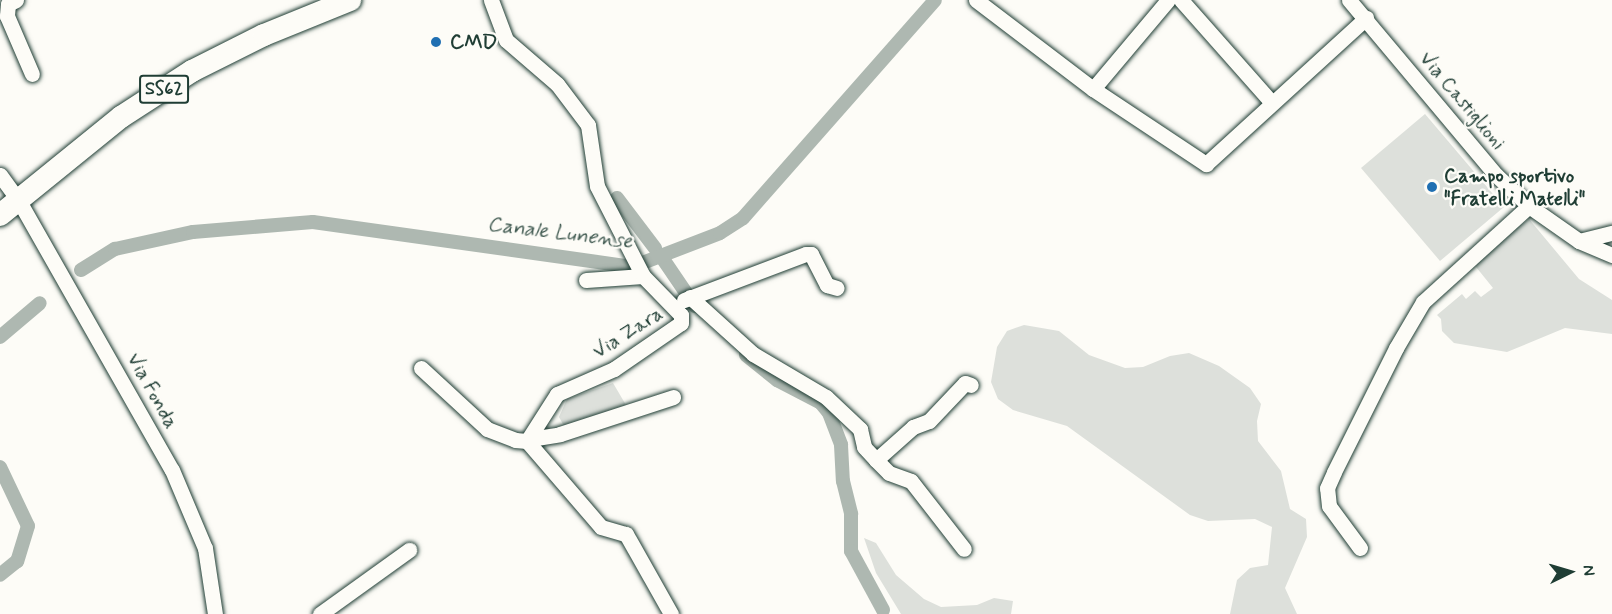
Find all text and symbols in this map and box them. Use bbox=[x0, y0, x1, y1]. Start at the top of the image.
place label: CMD bbox=[450, 30, 497, 54]
marker: CMD bbox=[427, 33, 445, 51]
street label: Via Castiglioni bbox=[1415, 48, 1509, 154]
road number: SS62 bbox=[138, 74, 190, 104]
place label: Campo sportivo "Fratelli Matelli" bbox=[1444, 164, 1585, 211]
marker: Campo sportivo "Fratelli Matelli" bbox=[1425, 180, 1439, 194]
water label: Canale Lunense bbox=[486, 212, 634, 254]
street label: Via Zara bbox=[590, 303, 666, 363]
street label: Via Fonda bbox=[121, 349, 183, 433]
north arrow bbox=[1540, 542, 1600, 602]
text: N bbox=[1578, 564, 1599, 577]

